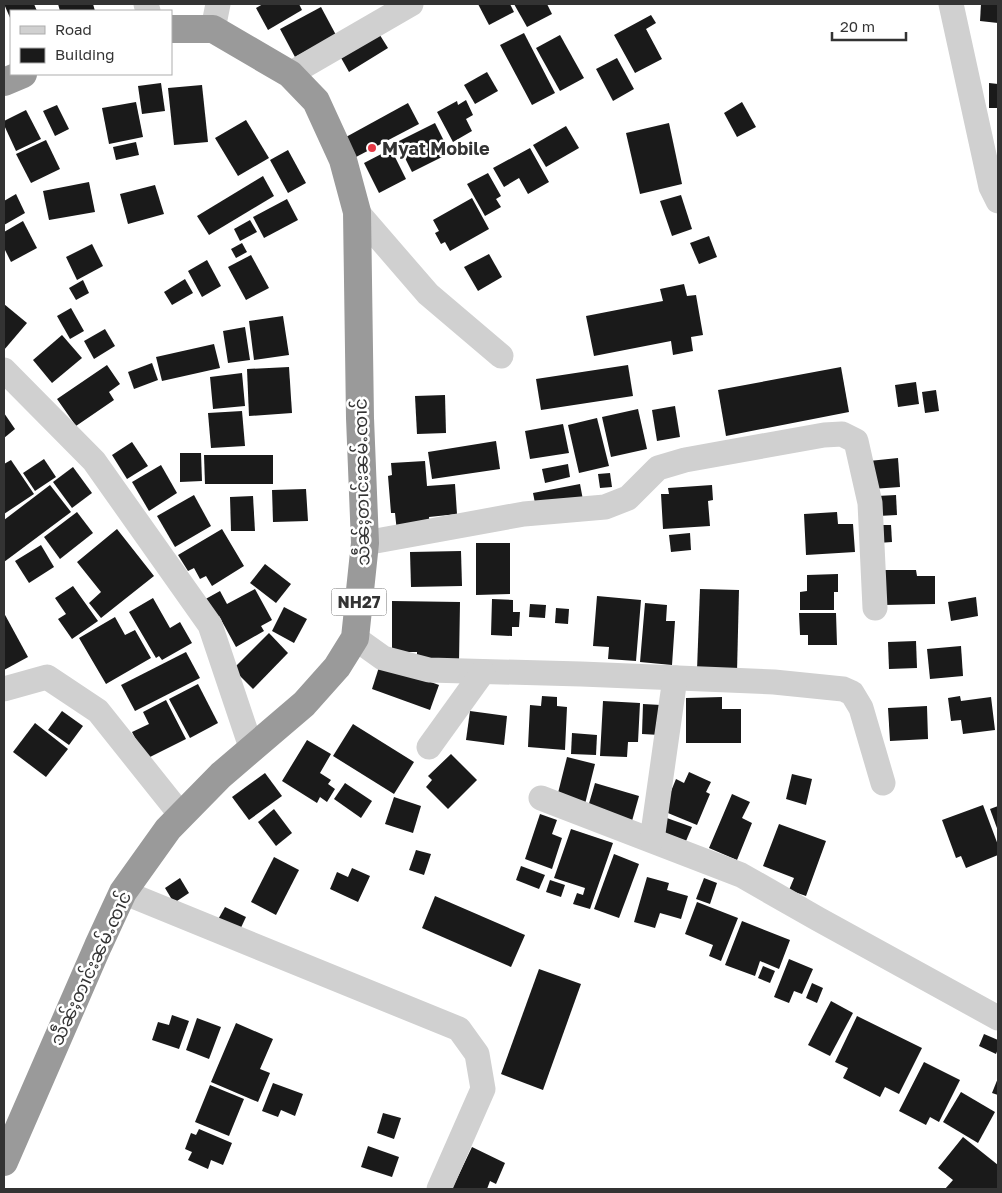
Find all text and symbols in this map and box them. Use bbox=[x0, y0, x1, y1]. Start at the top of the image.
legend bbox=[10, 10, 172, 75]
scale bar bbox=[832, 10, 906, 42]
text: 20 m bbox=[840, 17, 875, 35]
text: Road bbox=[55, 20, 92, 38]
text: Building bbox=[55, 45, 115, 63]
place label: Myat Mobile bbox=[382, 137, 490, 159]
marker: Myat Mobile bbox=[366, 142, 378, 154]
street label: သဵၼ်ႈတၢင်းၼမ်ႉၸၢင် bbox=[347, 398, 373, 566]
road number: NH27 bbox=[332, 588, 386, 616]
street label: သဵၼ်ႈတၢင်းၼမ်ႉၸၢင် bbox=[43, 886, 135, 1049]

